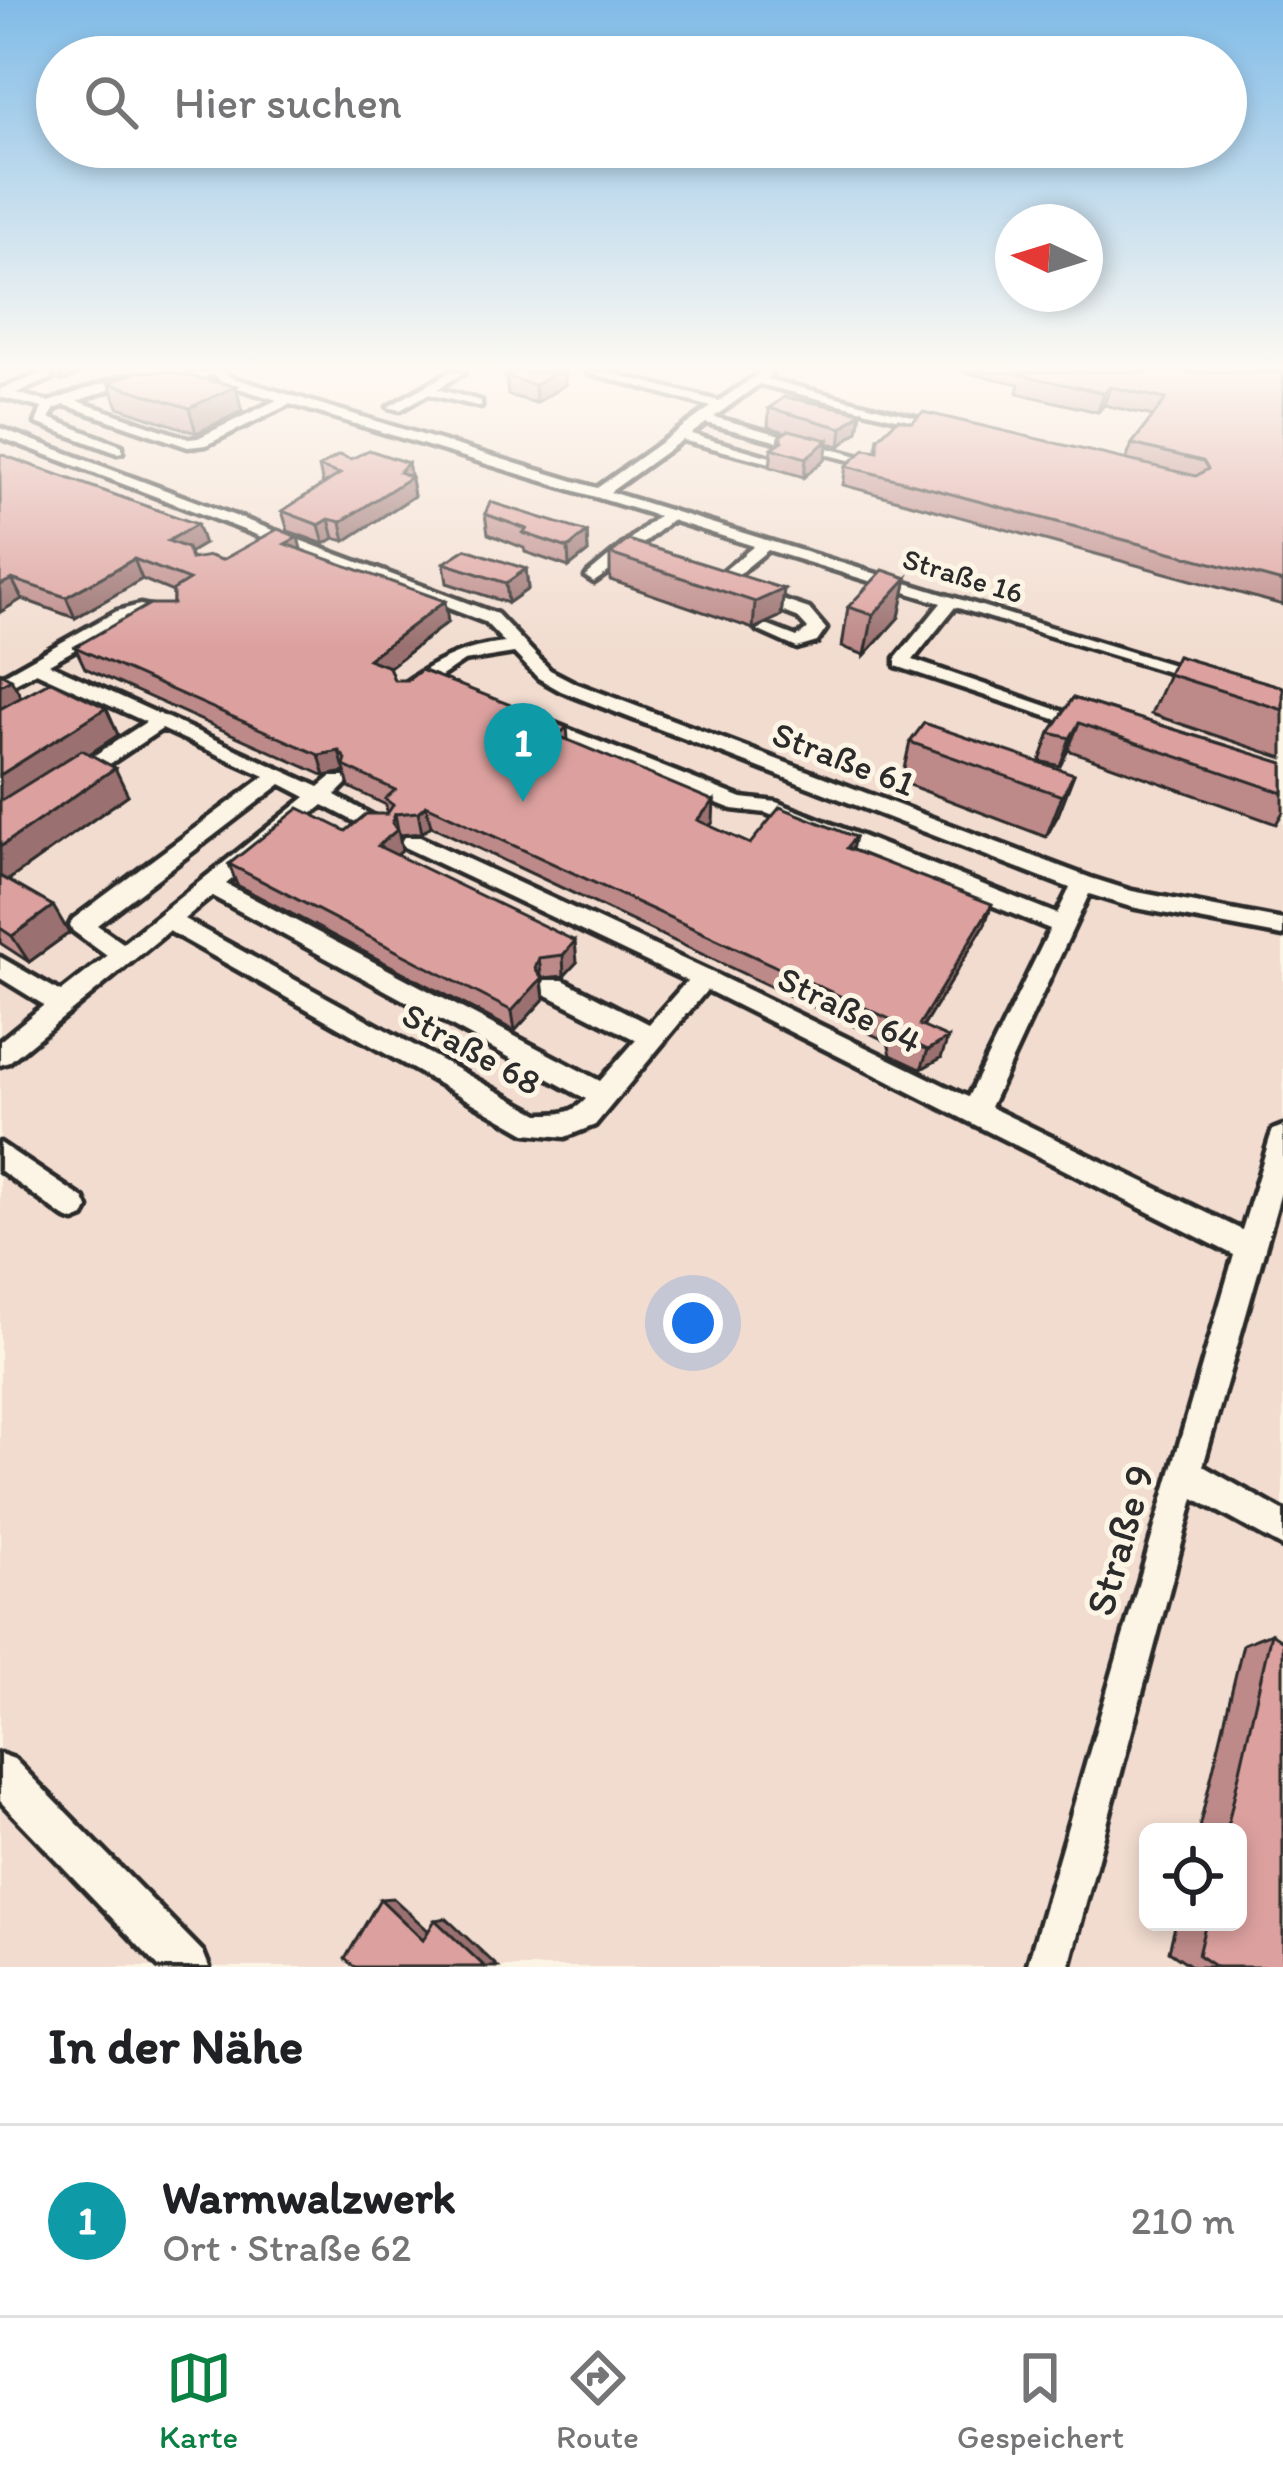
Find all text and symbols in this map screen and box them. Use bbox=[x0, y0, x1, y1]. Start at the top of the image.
search box bbox=[36, 36, 1247, 168]
icon: search bbox=[78, 69, 144, 135]
text: Hier suchen bbox=[174, 75, 402, 129]
north arrow bbox=[995, 204, 1103, 312]
street label: Straße 16 bbox=[898, 540, 1028, 611]
pin: 1 bbox=[484, 703, 562, 802]
street label: Straße 61 bbox=[767, 712, 921, 805]
street label: Straße 64 bbox=[771, 956, 928, 1063]
street label: Straße 68 bbox=[395, 993, 549, 1104]
your location bbox=[663, 1293, 723, 1353]
street label: Straße 9 bbox=[1074, 1459, 1165, 1621]
map controls bbox=[1139, 1823, 1247, 1931]
button: locate bbox=[1139, 1823, 1247, 1931]
text: In der Nähe bbox=[48, 2015, 303, 2076]
text: Warmwalzwerk bbox=[162, 2170, 456, 2224]
text: 1 bbox=[78, 2197, 96, 2244]
text: 210 m bbox=[1131, 2197, 1235, 2244]
text: Ort · Straße 62 bbox=[162, 2224, 411, 2271]
tab: Karte bbox=[159, 2345, 238, 2456]
tab: Route bbox=[556, 2345, 639, 2456]
tab: Gespeichert bbox=[957, 2345, 1124, 2456]

